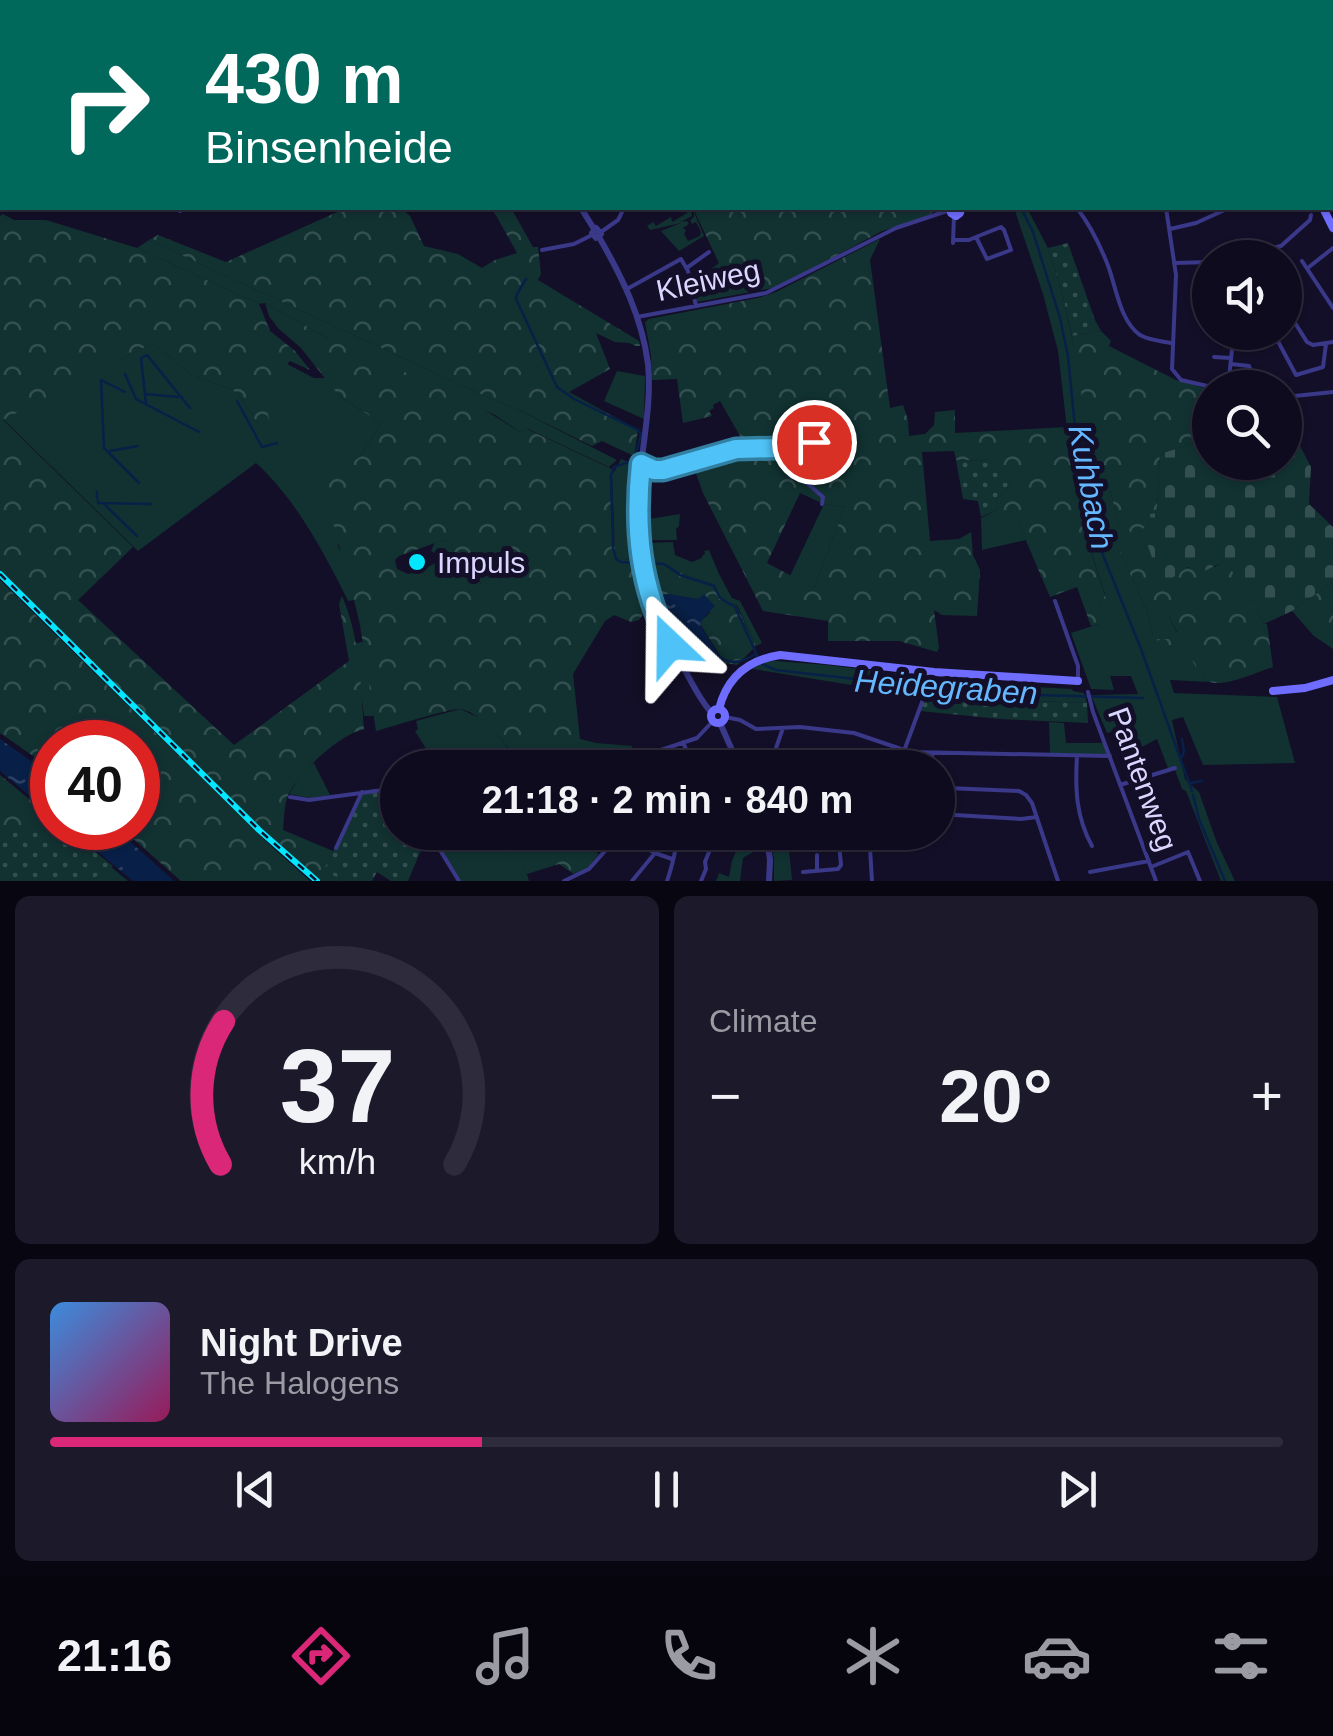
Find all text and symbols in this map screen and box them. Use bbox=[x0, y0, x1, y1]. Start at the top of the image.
icon: right bbox=[40, 40, 170, 170]
text: 430 m bbox=[205, 40, 403, 118]
text: Binsenheide bbox=[205, 122, 453, 173]
map controls bbox=[1192, 240, 1302, 480]
button: sound bbox=[1192, 240, 1302, 350]
street label: Kleiweg bbox=[653, 253, 763, 307]
button: search bbox=[1192, 370, 1302, 480]
pin bbox=[772, 400, 857, 485]
icon: arrive bbox=[787, 415, 842, 470]
water label: Kuhbach bbox=[1061, 422, 1121, 552]
place label: Impuls bbox=[437, 546, 525, 579]
marker: Impuls bbox=[406, 551, 428, 573]
position arrow bbox=[618, 593, 722, 697]
water label: Heidegraben bbox=[853, 663, 1039, 711]
street label: Pantenweg bbox=[1102, 703, 1184, 855]
speed limit sign: 40 bbox=[30, 720, 160, 850]
text: 21:18 · 2 min · 840 m bbox=[482, 779, 853, 821]
text: Climate bbox=[709, 1003, 817, 1039]
text: 37 bbox=[279, 1028, 395, 1144]
text: 20° bbox=[939, 1054, 1053, 1138]
text: − bbox=[709, 1065, 741, 1127]
text: + bbox=[1251, 1065, 1283, 1127]
text: km/h bbox=[298, 1142, 376, 1182]
text: Night Drive bbox=[200, 1322, 403, 1364]
text: The Halogens bbox=[200, 1365, 399, 1401]
icon: previous bbox=[228, 1462, 283, 1517]
icon: pause bbox=[639, 1462, 694, 1517]
icon: next bbox=[1050, 1462, 1105, 1517]
icon: directions bbox=[286, 1621, 356, 1691]
icon: music bbox=[470, 1621, 540, 1691]
icon: phone bbox=[654, 1621, 724, 1691]
icon: climate bbox=[838, 1621, 908, 1691]
icon: car bbox=[1022, 1621, 1092, 1691]
icon: filters bbox=[1206, 1621, 1276, 1691]
text: 21:16 bbox=[57, 1630, 172, 1681]

